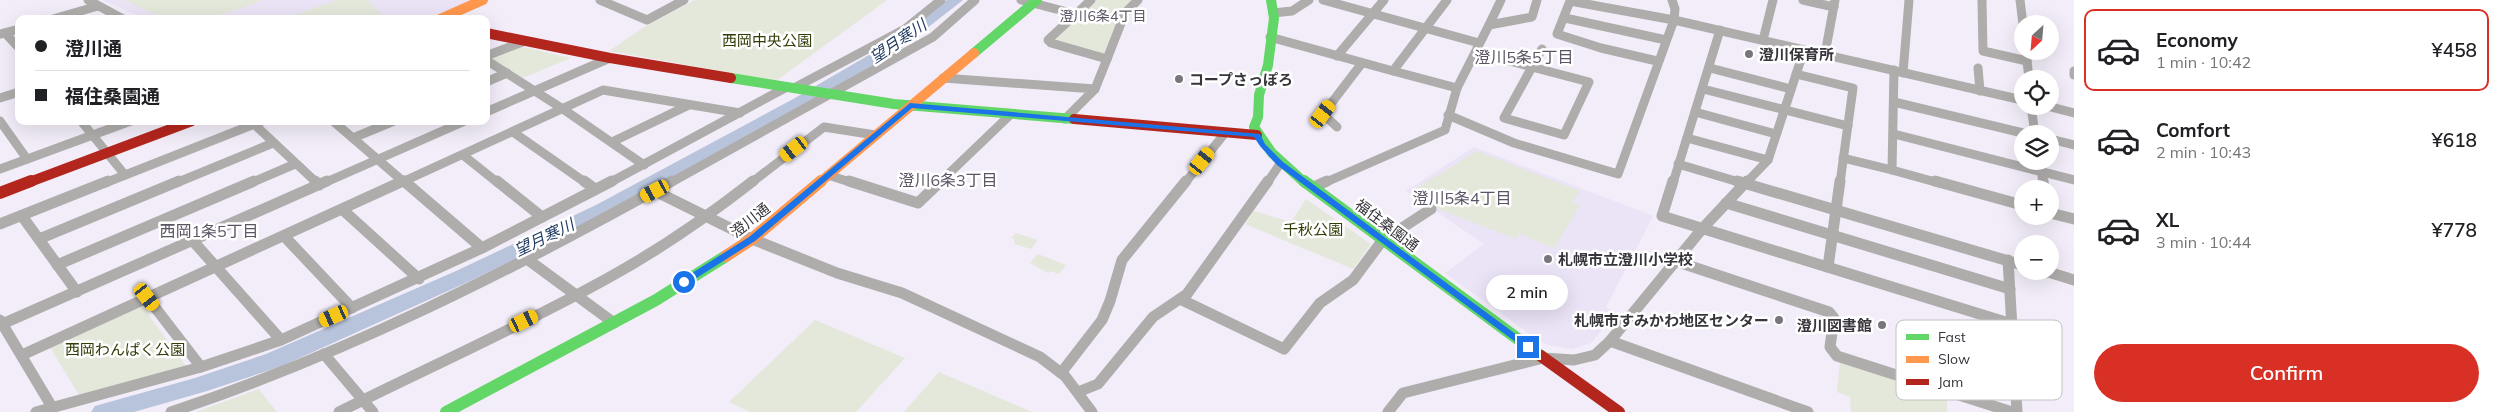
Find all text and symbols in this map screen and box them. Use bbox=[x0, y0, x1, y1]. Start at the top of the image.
district label: 澄川6条4丁目 bbox=[1060, 7, 1146, 25]
water label: 望月寒川 bbox=[866, 14, 932, 67]
north arrow bbox=[2014, 15, 2059, 60]
map controls bbox=[2014, 15, 2059, 280]
icon: car bbox=[2096, 28, 2141, 73]
text: Economy bbox=[2156, 28, 2238, 52]
park label: 西岡中央公園 bbox=[722, 31, 812, 50]
text: 澄川通 bbox=[65, 36, 122, 60]
text: ¥458 bbox=[2431, 38, 2477, 62]
place label: 澄川保育所 bbox=[1759, 45, 1834, 64]
district label: 澄川5条5丁目 bbox=[1474, 47, 1574, 67]
marker: 澄川保育所 bbox=[1743, 48, 1755, 60]
text: 1 min · 10:42 bbox=[2156, 52, 2251, 72]
place label: コープさっぽろ bbox=[1189, 70, 1293, 89]
button: locate bbox=[2014, 70, 2059, 115]
marker: コープさっぽろ bbox=[1173, 73, 1185, 85]
text: 福住桑園通 bbox=[65, 84, 160, 108]
car bbox=[1307, 98, 1338, 130]
icon: car bbox=[2096, 118, 2141, 163]
text: Comfort bbox=[2156, 118, 2230, 142]
button: layers bbox=[2014, 125, 2059, 170]
text: ¥618 bbox=[2431, 128, 2477, 152]
car bbox=[777, 134, 810, 164]
text: 2 min · 10:43 bbox=[2156, 142, 2251, 162]
car bbox=[1186, 145, 1217, 177]
district label: 澄川6条3丁目 bbox=[898, 170, 998, 190]
car bbox=[638, 177, 671, 205]
button: + bbox=[2014, 180, 2059, 225]
district label: 澄川5条4丁目 bbox=[1412, 188, 1512, 208]
street label: 福住桑園通 bbox=[1351, 195, 1423, 255]
street label: 澄川通 bbox=[726, 199, 774, 241]
icon: car bbox=[2096, 208, 2141, 253]
text: XL bbox=[2156, 208, 2179, 232]
water label: 望月寒川 bbox=[511, 213, 579, 260]
text: ¥778 bbox=[2431, 218, 2477, 242]
park label: 千秋公園 bbox=[1283, 220, 1343, 239]
district label: 西岡1条5丁目 bbox=[159, 221, 259, 241]
text: 3 min · 10:44 bbox=[2156, 232, 2251, 252]
button: − bbox=[2014, 235, 2059, 280]
place label: 札幌市立澄川小学校 bbox=[1558, 250, 1693, 269]
marker: 札幌市立澄川小学校 bbox=[1542, 253, 1554, 265]
route start bbox=[673, 271, 695, 293]
callout: 2 min bbox=[1487, 274, 1569, 310]
car bbox=[131, 281, 162, 313]
text: 2 min bbox=[1506, 282, 1548, 302]
car bbox=[317, 303, 350, 329]
car bbox=[507, 308, 540, 334]
place label: 札幌市すみかわ地区センター bbox=[1574, 311, 1769, 330]
marker: 札幌市すみかわ地区センター bbox=[1773, 314, 1785, 326]
place label: 澄川図書館 bbox=[1797, 316, 1872, 335]
marker: 澄川図書館 bbox=[1876, 319, 1888, 331]
legend bbox=[1896, 320, 2062, 400]
text: Fast bbox=[1938, 328, 1966, 346]
route end bbox=[1517, 336, 1539, 358]
park label: 西岡わんぱく公園 bbox=[65, 340, 185, 359]
button: Confirm bbox=[2094, 344, 2479, 402]
text: Slow bbox=[1938, 350, 1970, 368]
text: Jam bbox=[1938, 373, 1963, 391]

